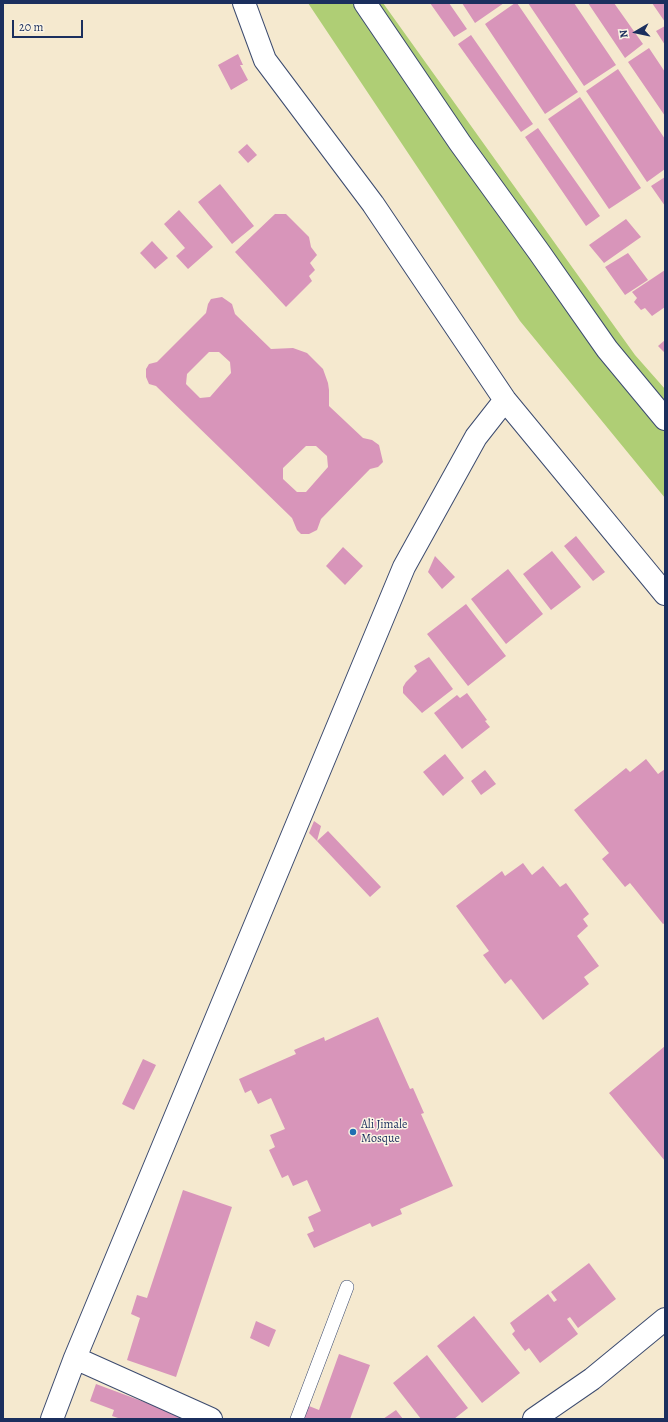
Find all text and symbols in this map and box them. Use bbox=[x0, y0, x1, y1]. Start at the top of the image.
scale bar bbox=[14, 12, 85, 38]
north arrow bbox=[616, 12, 656, 52]
text: 20 m bbox=[19, 19, 43, 35]
text: N bbox=[616, 29, 632, 39]
place label: Ali Jimale Mosque bbox=[361, 1118, 407, 1146]
marker: Ali Jimale Mosque bbox=[348, 1127, 358, 1137]

